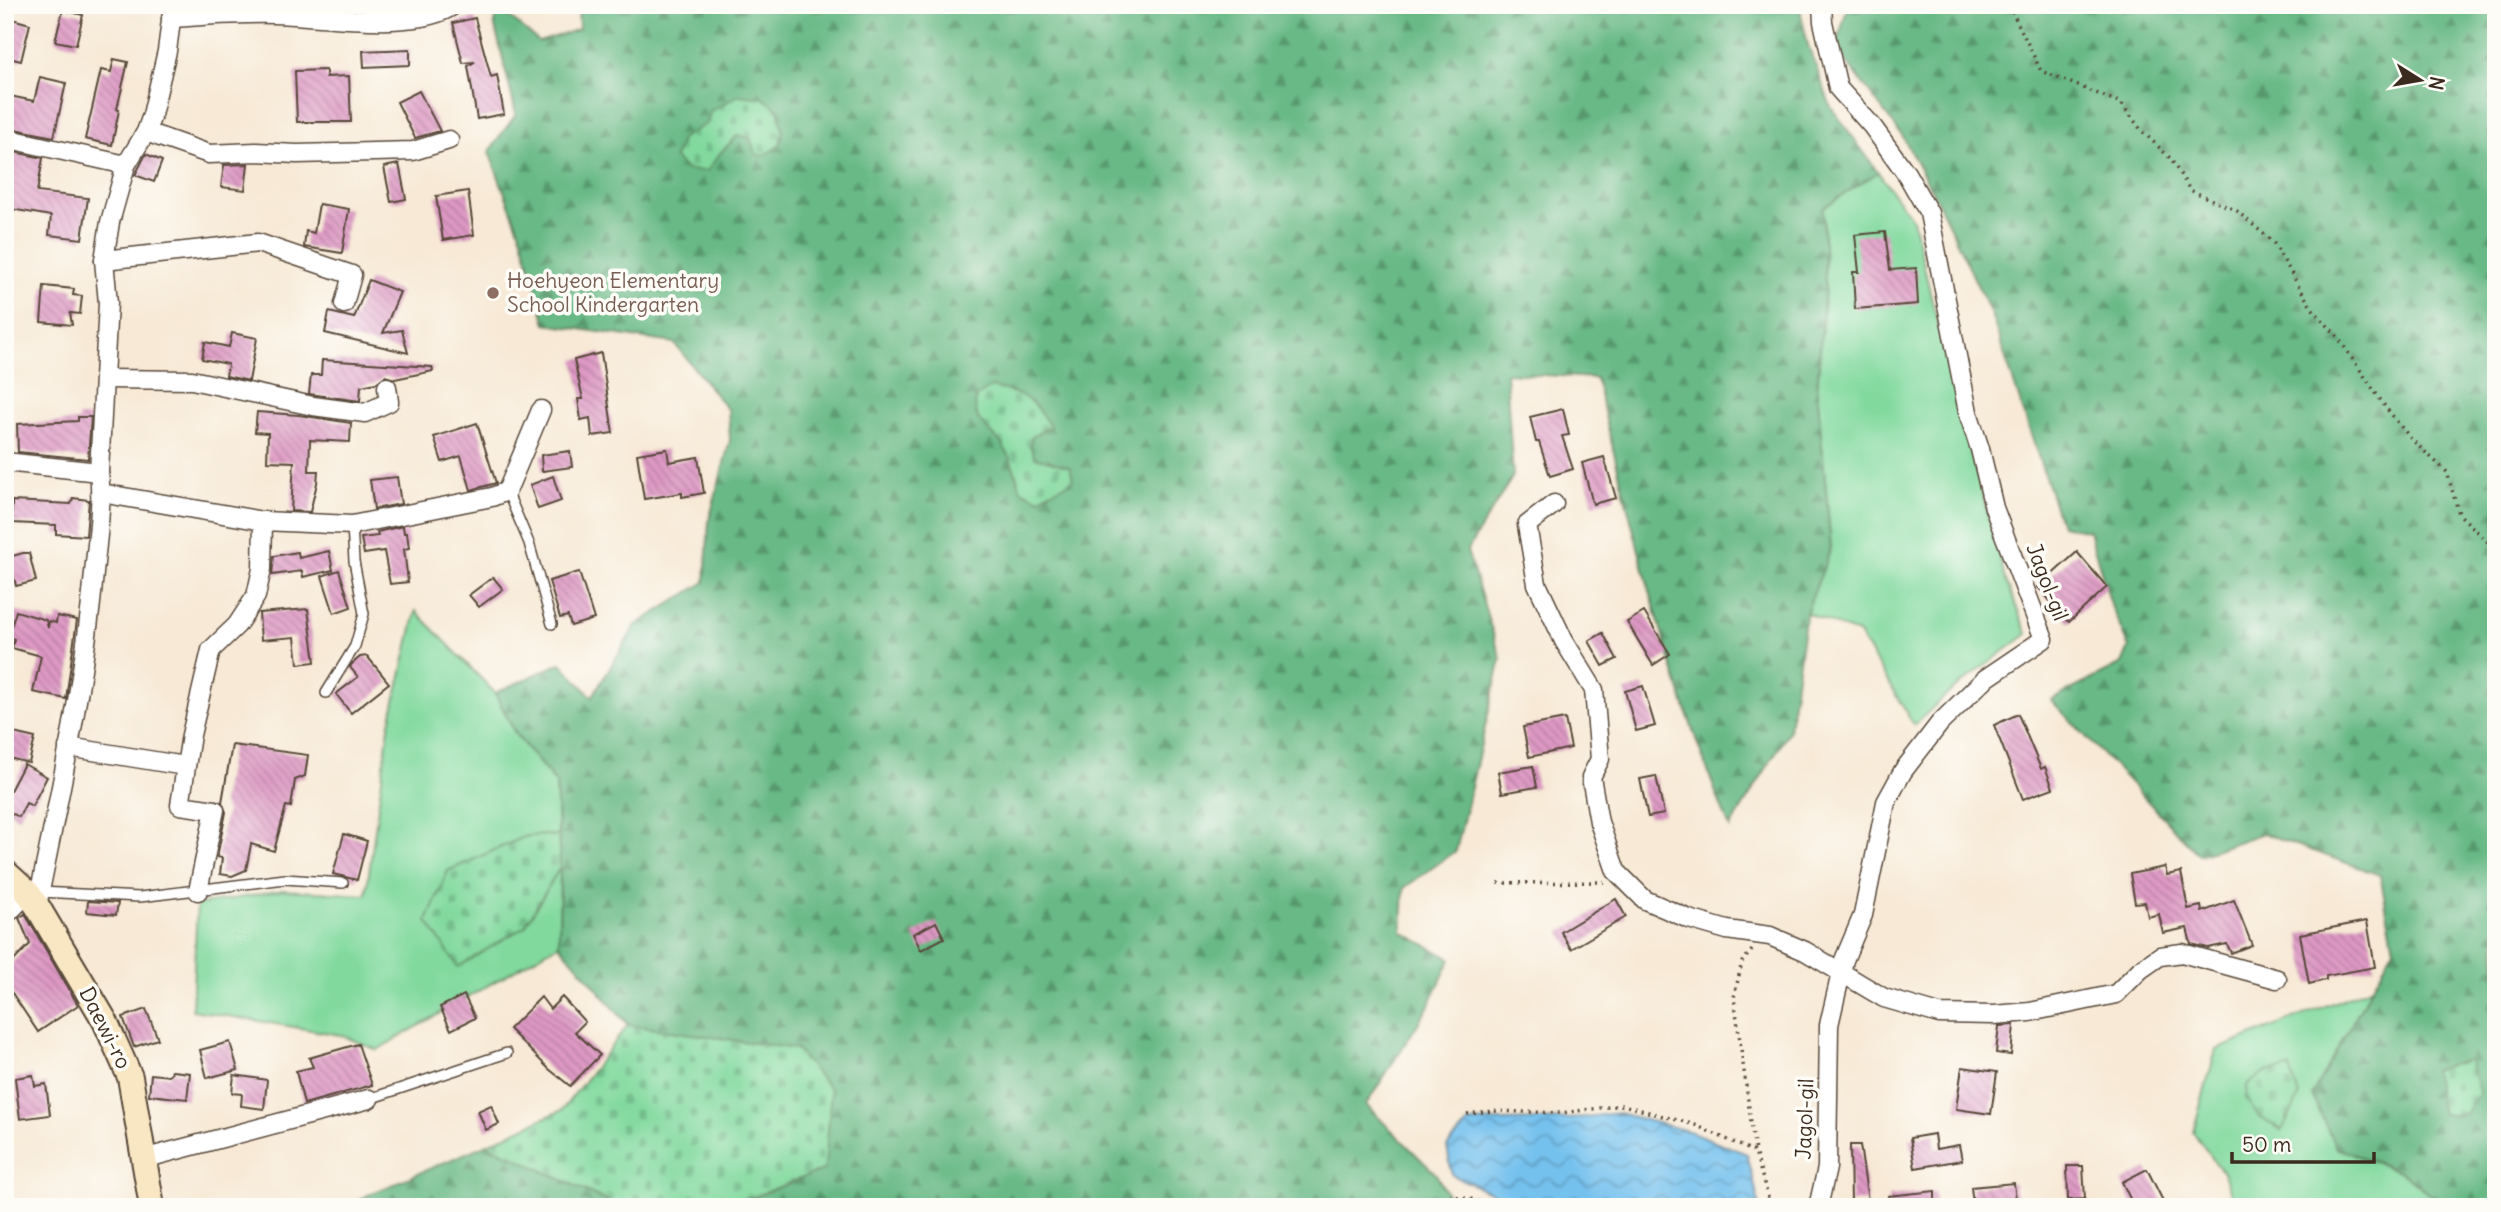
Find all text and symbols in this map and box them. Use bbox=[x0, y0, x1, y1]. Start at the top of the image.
north arrow bbox=[2386, 46, 2456, 116]
text: N bbox=[2424, 75, 2450, 92]
place label: Hoehyeon Elementary School Kindergarten bbox=[507, 267, 719, 318]
marker: Hoehyeon Elementary School Kindergarten bbox=[485, 285, 501, 301]
street label: Jagol-gil bbox=[2020, 539, 2075, 624]
street label: Daewi-ro bbox=[73, 982, 138, 1073]
street label: Jagol-gil bbox=[1790, 1078, 1819, 1160]
scale bar bbox=[2232, 1121, 2373, 1165]
text: 50 m bbox=[2242, 1131, 2291, 1158]

